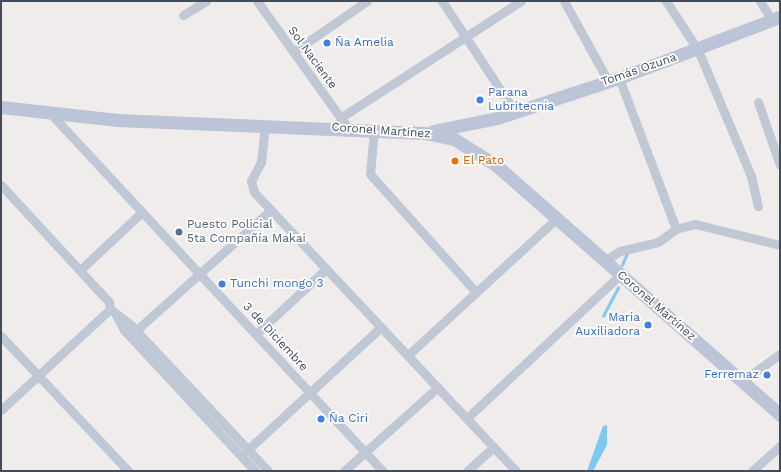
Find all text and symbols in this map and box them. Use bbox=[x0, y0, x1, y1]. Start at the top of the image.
street label: Sol Naciente bbox=[284, 24, 340, 92]
place label: Ña Amelia bbox=[335, 36, 395, 50]
marker: Ña Amelia bbox=[322, 38, 332, 48]
street label: Tomás Ozuna bbox=[599, 50, 679, 90]
place label: Parana Lubritecnia bbox=[488, 86, 554, 114]
marker: Parana Lubritecnia bbox=[475, 95, 485, 105]
street label: Coronel Martínez bbox=[331, 120, 431, 142]
place label: El Pato bbox=[463, 154, 505, 168]
marker: El Pato bbox=[450, 156, 460, 166]
place label: Puesto Policial 5ta Compañía Makai bbox=[187, 218, 306, 246]
marker: Puesto Policial 5ta Compañía Makai bbox=[174, 227, 184, 237]
street label: Coronel Martínez bbox=[614, 268, 698, 344]
place label: Tunchi mongo 3 bbox=[230, 277, 323, 291]
marker: Tunchi mongo 3 bbox=[217, 279, 227, 289]
street label: 3 de Diciembre bbox=[239, 300, 311, 374]
place label: Maria Auxiliadora bbox=[575, 311, 640, 339]
marker: Maria Auxiliadora bbox=[643, 320, 653, 330]
place label: Ferremaz bbox=[704, 368, 759, 382]
marker: Ferremaz bbox=[762, 370, 772, 380]
place label: Ña Ciri bbox=[329, 412, 368, 426]
marker: Ña Ciri bbox=[316, 414, 326, 424]

